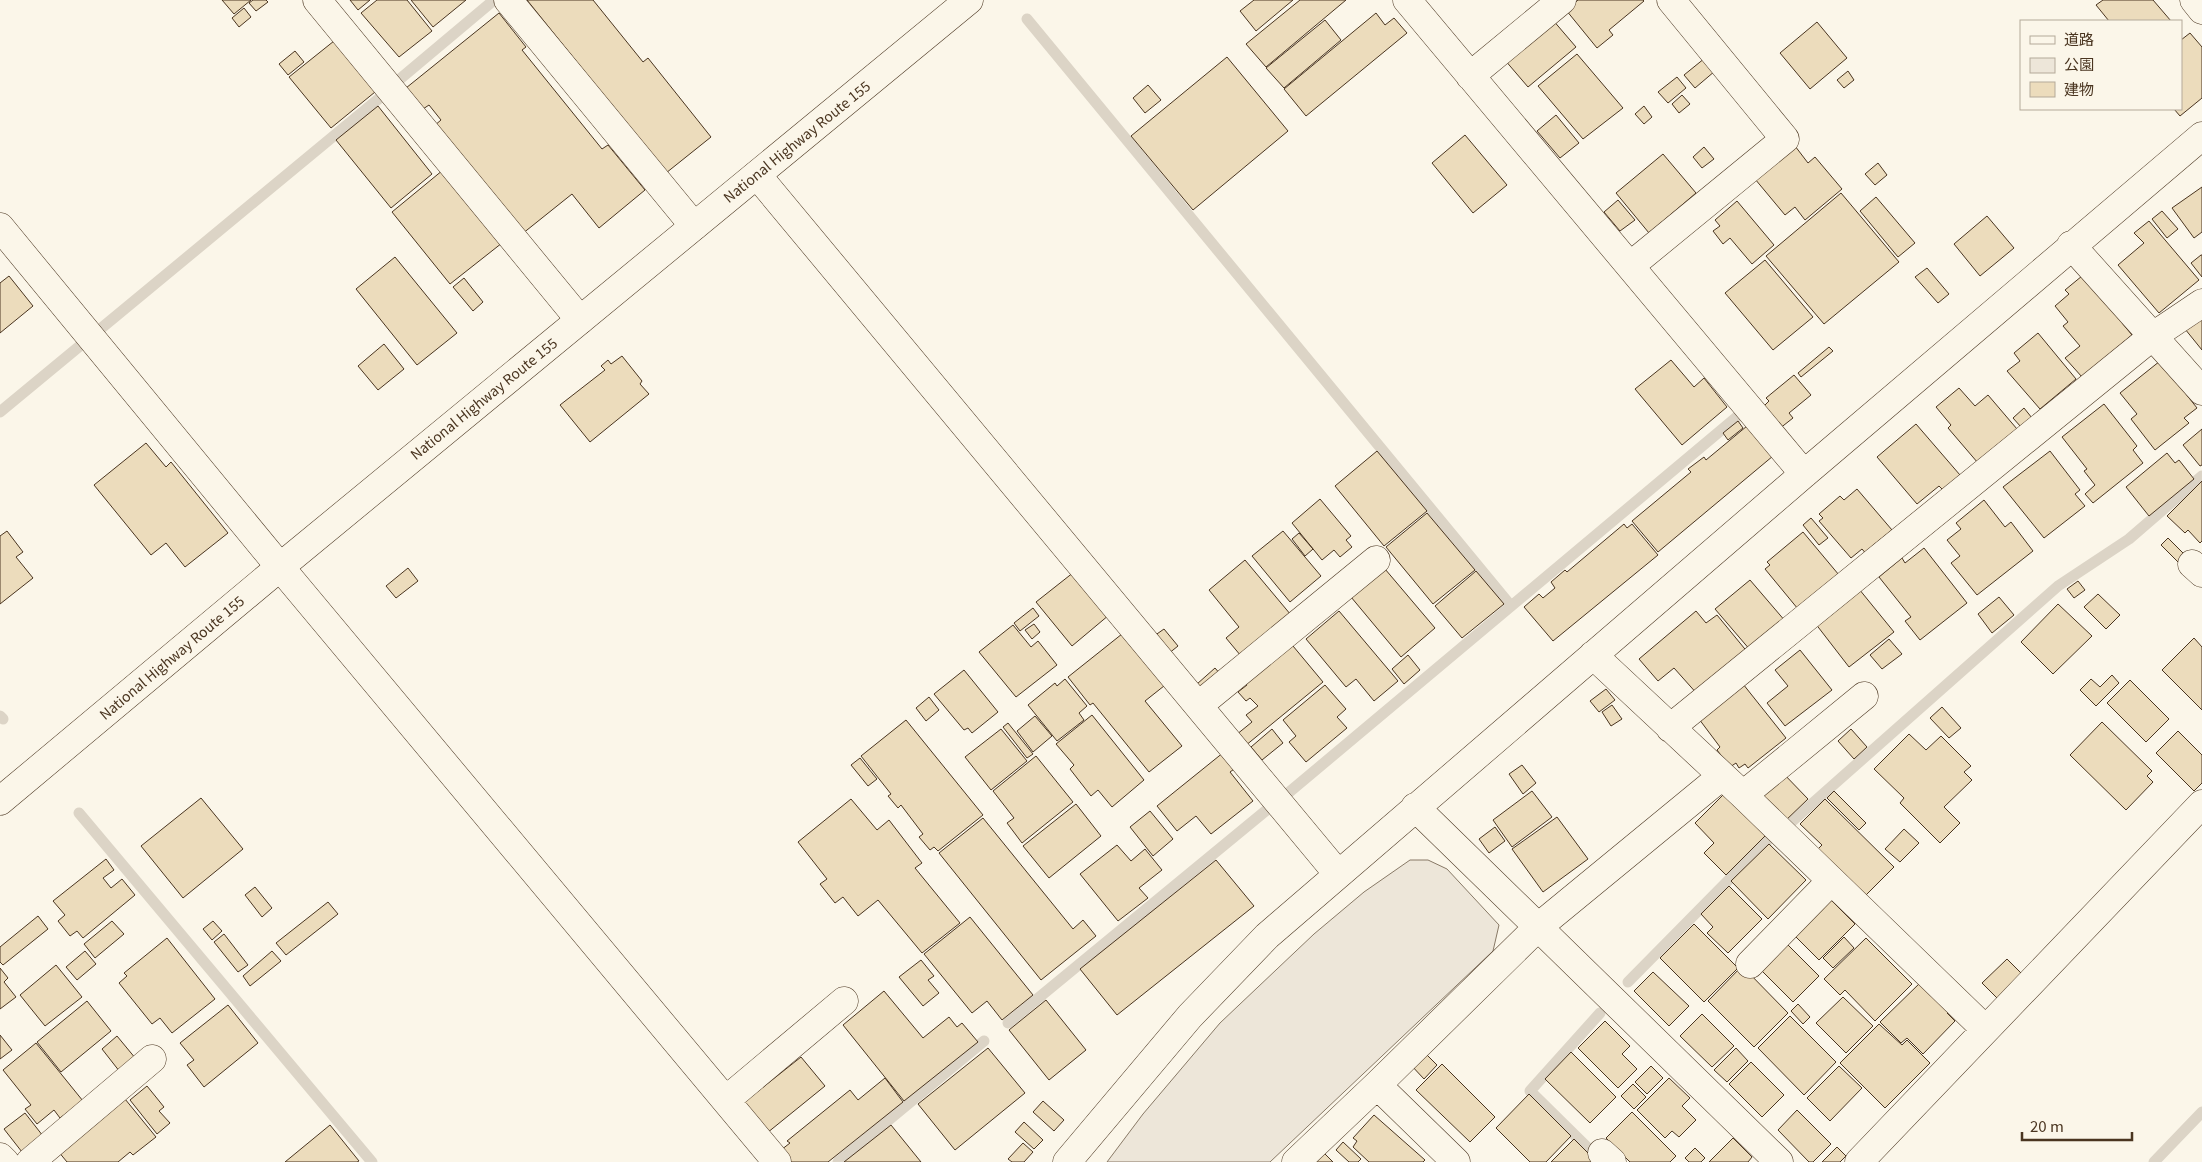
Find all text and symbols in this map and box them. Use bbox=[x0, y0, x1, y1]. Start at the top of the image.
legend bbox=[2020, 20, 2182, 110]
text: 道路 bbox=[2064, 28, 2094, 49]
text: 公園 bbox=[2064, 53, 2094, 74]
street label: National Highway Route 155 bbox=[719, 76, 874, 207]
text: 建物 bbox=[2064, 78, 2094, 99]
street label: National Highway Route 155 bbox=[406, 333, 561, 464]
street label: National Highway Route 155 bbox=[95, 590, 248, 724]
scale bar bbox=[2022, 1110, 2132, 1142]
text: 20 m bbox=[2030, 1115, 2064, 1136]

